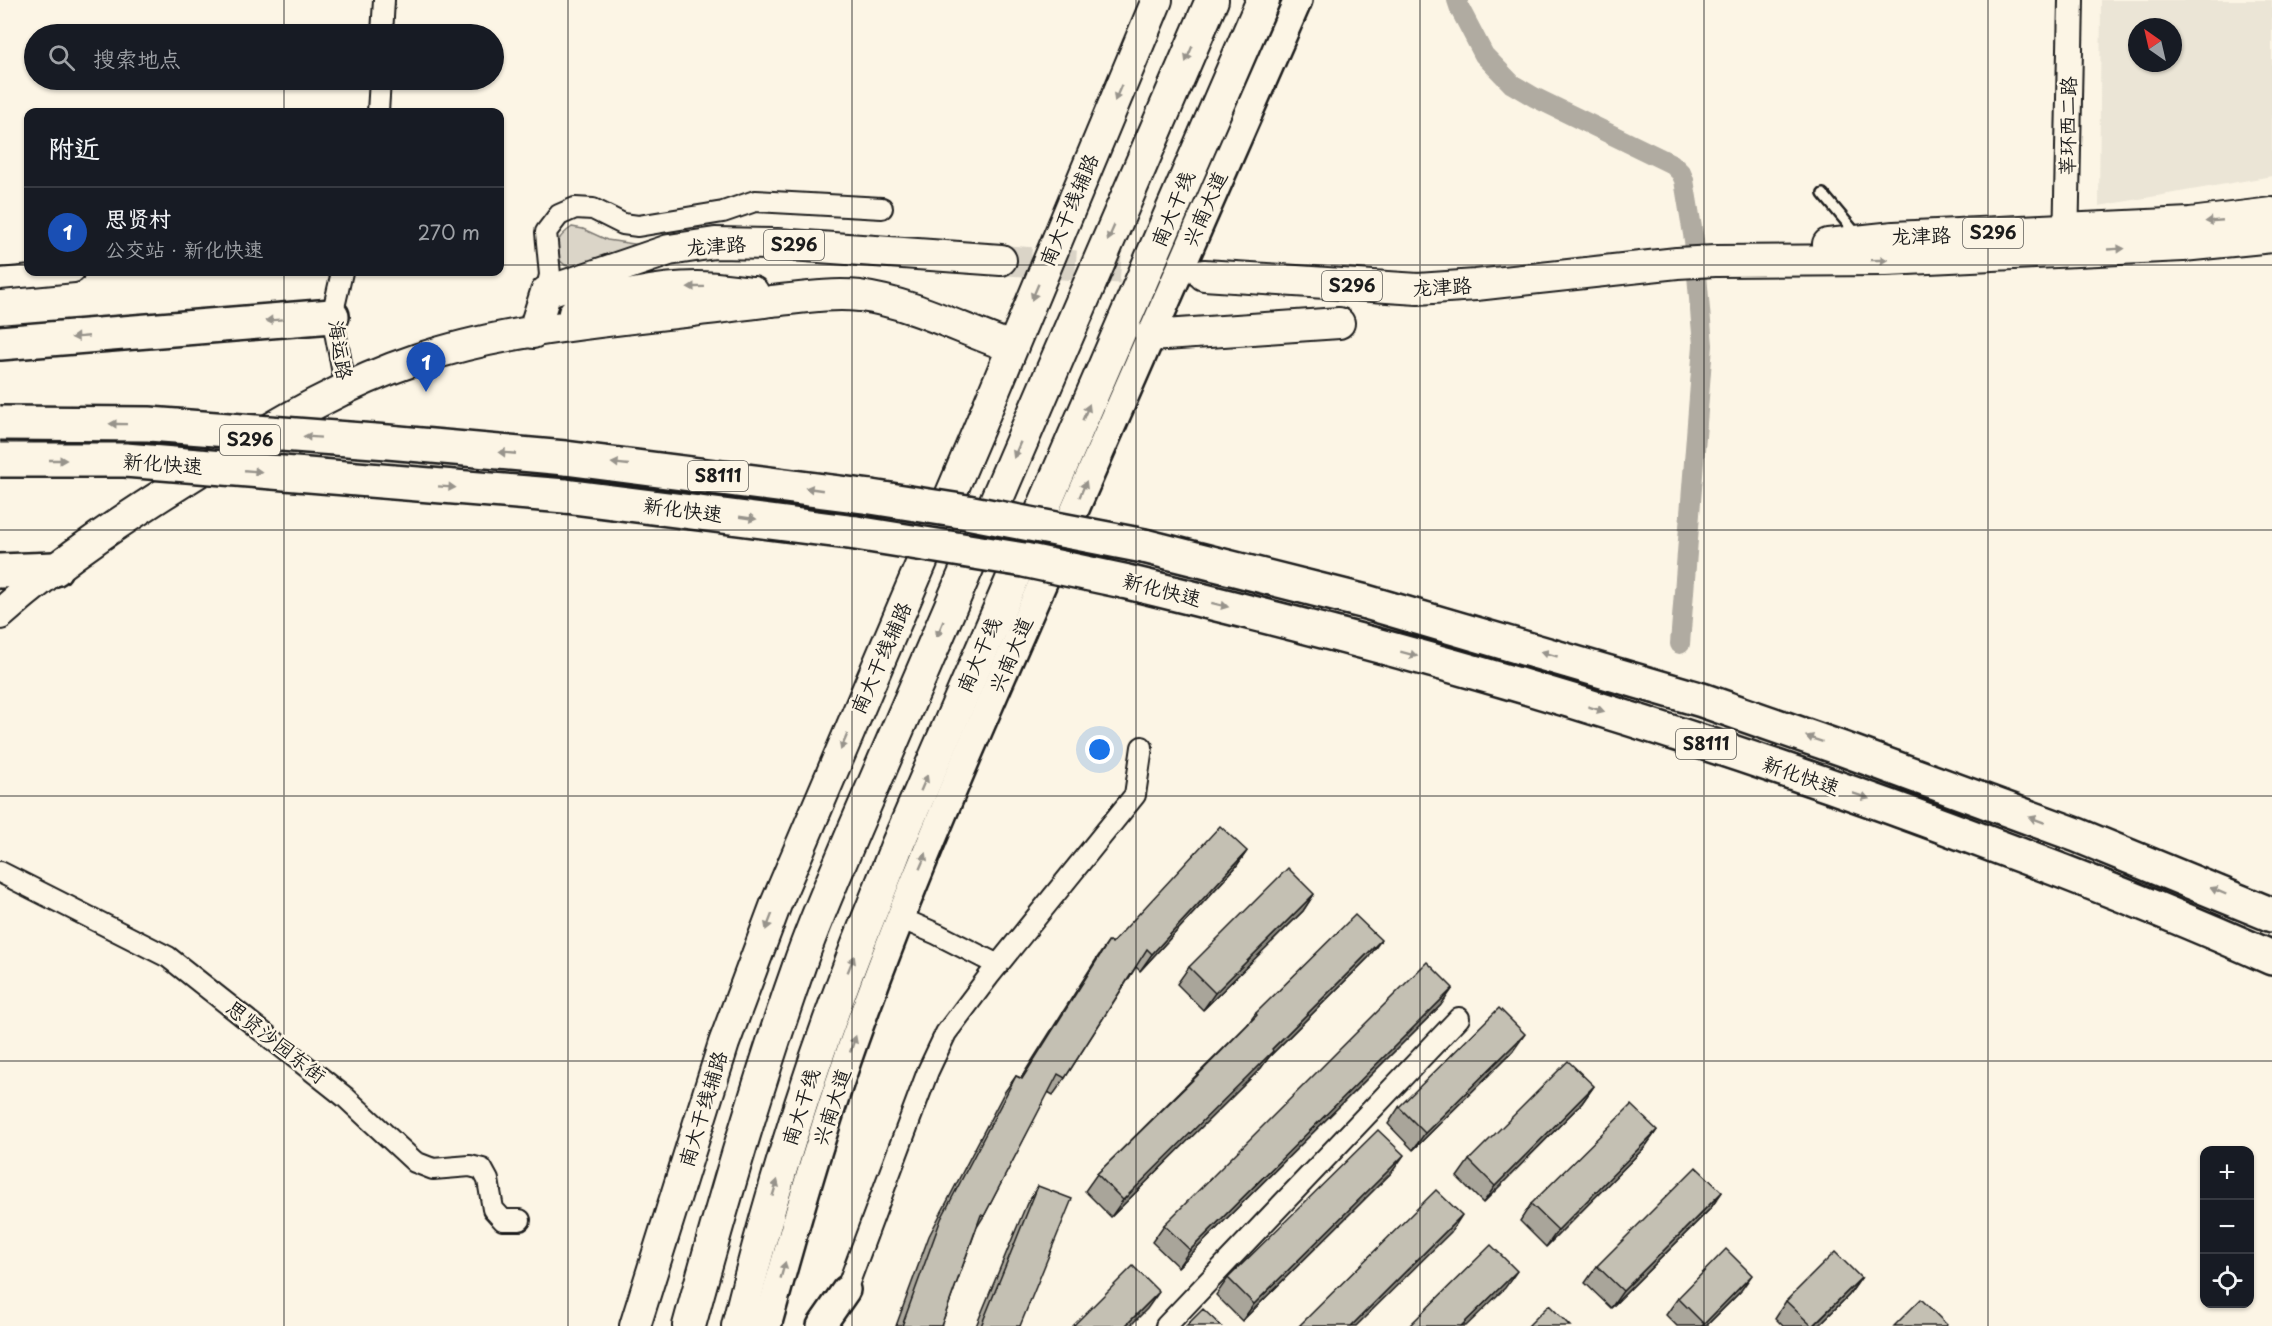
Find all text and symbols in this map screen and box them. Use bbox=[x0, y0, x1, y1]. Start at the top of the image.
north arrow bbox=[2128, 18, 2182, 72]
search box bbox=[24, 24, 504, 90]
icon: search bbox=[45, 41, 78, 74]
text: 搜索地点 bbox=[93, 41, 181, 74]
one-way arrow bbox=[1184, 45, 1194, 63]
street label: 莘环西二路 bbox=[2051, 75, 2083, 176]
one-way arrow bbox=[1113, 84, 1123, 102]
text: 附近 bbox=[48, 128, 100, 167]
street label: 南大干线辅路 bbox=[1031, 148, 1106, 271]
street label: 南大干线 bbox=[1143, 166, 1202, 251]
street label: 兴南大道 bbox=[1174, 166, 1234, 251]
text: 思贤村 bbox=[105, 201, 171, 234]
one-way arrow bbox=[2204, 216, 2223, 226]
text: 1 bbox=[63, 217, 72, 247]
text: 270 m bbox=[417, 217, 480, 247]
road number: S296 bbox=[1963, 218, 2023, 248]
street label: 龙津路 bbox=[1890, 219, 1952, 251]
one-way arrow bbox=[1106, 224, 1116, 242]
street label: 龙津路 bbox=[685, 228, 748, 262]
road number: S296 bbox=[764, 230, 824, 260]
text: 公交站 · 新化快速 bbox=[105, 234, 264, 264]
one-way arrow bbox=[2106, 244, 2125, 253]
one-way arrow bbox=[1869, 255, 1888, 265]
street label: 龙津路 bbox=[1411, 269, 1474, 303]
road number: S296 bbox=[1322, 271, 1382, 301]
one-way arrow bbox=[687, 283, 706, 292]
one-way arrow bbox=[1030, 283, 1039, 301]
one-way arrow bbox=[264, 315, 283, 324]
street label: 海运路 bbox=[321, 318, 361, 383]
one-way arrow bbox=[70, 332, 89, 342]
pin: 1 bbox=[406, 342, 446, 392]
one-way arrow bbox=[1081, 402, 1091, 420]
one-way arrow bbox=[108, 419, 127, 429]
road number: S296 bbox=[220, 425, 280, 455]
one-way arrow bbox=[303, 432, 322, 441]
one-way arrow bbox=[1012, 441, 1021, 459]
street label: 新化快速 bbox=[122, 445, 204, 481]
one-way arrow bbox=[497, 449, 516, 458]
one-way arrow bbox=[49, 455, 68, 465]
one-way arrow bbox=[611, 460, 630, 469]
road number: S8111 bbox=[688, 461, 748, 491]
one-way arrow bbox=[244, 466, 263, 476]
one-way arrow bbox=[1078, 480, 1088, 498]
one-way arrow bbox=[438, 482, 457, 492]
one-way arrow bbox=[804, 485, 823, 494]
street label: 新化快速 bbox=[642, 489, 725, 529]
one-way arrow bbox=[739, 513, 758, 522]
street label: 新化快速 bbox=[1120, 565, 1205, 613]
street label: 南大干线辅路 bbox=[842, 596, 919, 719]
one-way arrow bbox=[1211, 600, 1230, 610]
street label: 南大干线 bbox=[948, 612, 1008, 697]
street label: 兴南大道 bbox=[981, 612, 1040, 697]
one-way arrow bbox=[935, 621, 945, 639]
one-way arrow bbox=[1540, 649, 1558, 658]
one-way arrow bbox=[1400, 650, 1418, 660]
one-way arrow bbox=[1587, 704, 1605, 714]
road number: S8111 bbox=[1676, 729, 1736, 759]
one-way arrow bbox=[839, 734, 849, 752]
one-way arrow bbox=[1805, 734, 1823, 743]
your location bbox=[1085, 735, 1114, 764]
street label: 新化快速 bbox=[1759, 748, 1844, 802]
one-way arrow bbox=[919, 774, 929, 792]
one-way arrow bbox=[1852, 792, 1870, 802]
one-way arrow bbox=[2028, 815, 2046, 825]
one-way arrow bbox=[918, 852, 928, 870]
one-way arrow bbox=[2210, 887, 2227, 896]
one-way arrow bbox=[763, 913, 773, 931]
one-way arrow bbox=[847, 955, 856, 973]
street label: 思贤沙园东街 bbox=[220, 992, 333, 1090]
one-way arrow bbox=[849, 1034, 859, 1052]
street label: 南大干线辅路 bbox=[670, 1046, 734, 1170]
street label: 南大干线 bbox=[773, 1064, 827, 1149]
street label: 兴南大道 bbox=[804, 1064, 858, 1149]
map controls bbox=[2200, 1146, 2254, 1308]
button: + bbox=[2200, 1146, 2254, 1200]
one-way arrow bbox=[771, 1179, 780, 1197]
button: − bbox=[2200, 1200, 2254, 1254]
button: locate bbox=[2200, 1254, 2254, 1308]
one-way arrow bbox=[779, 1261, 788, 1279]

